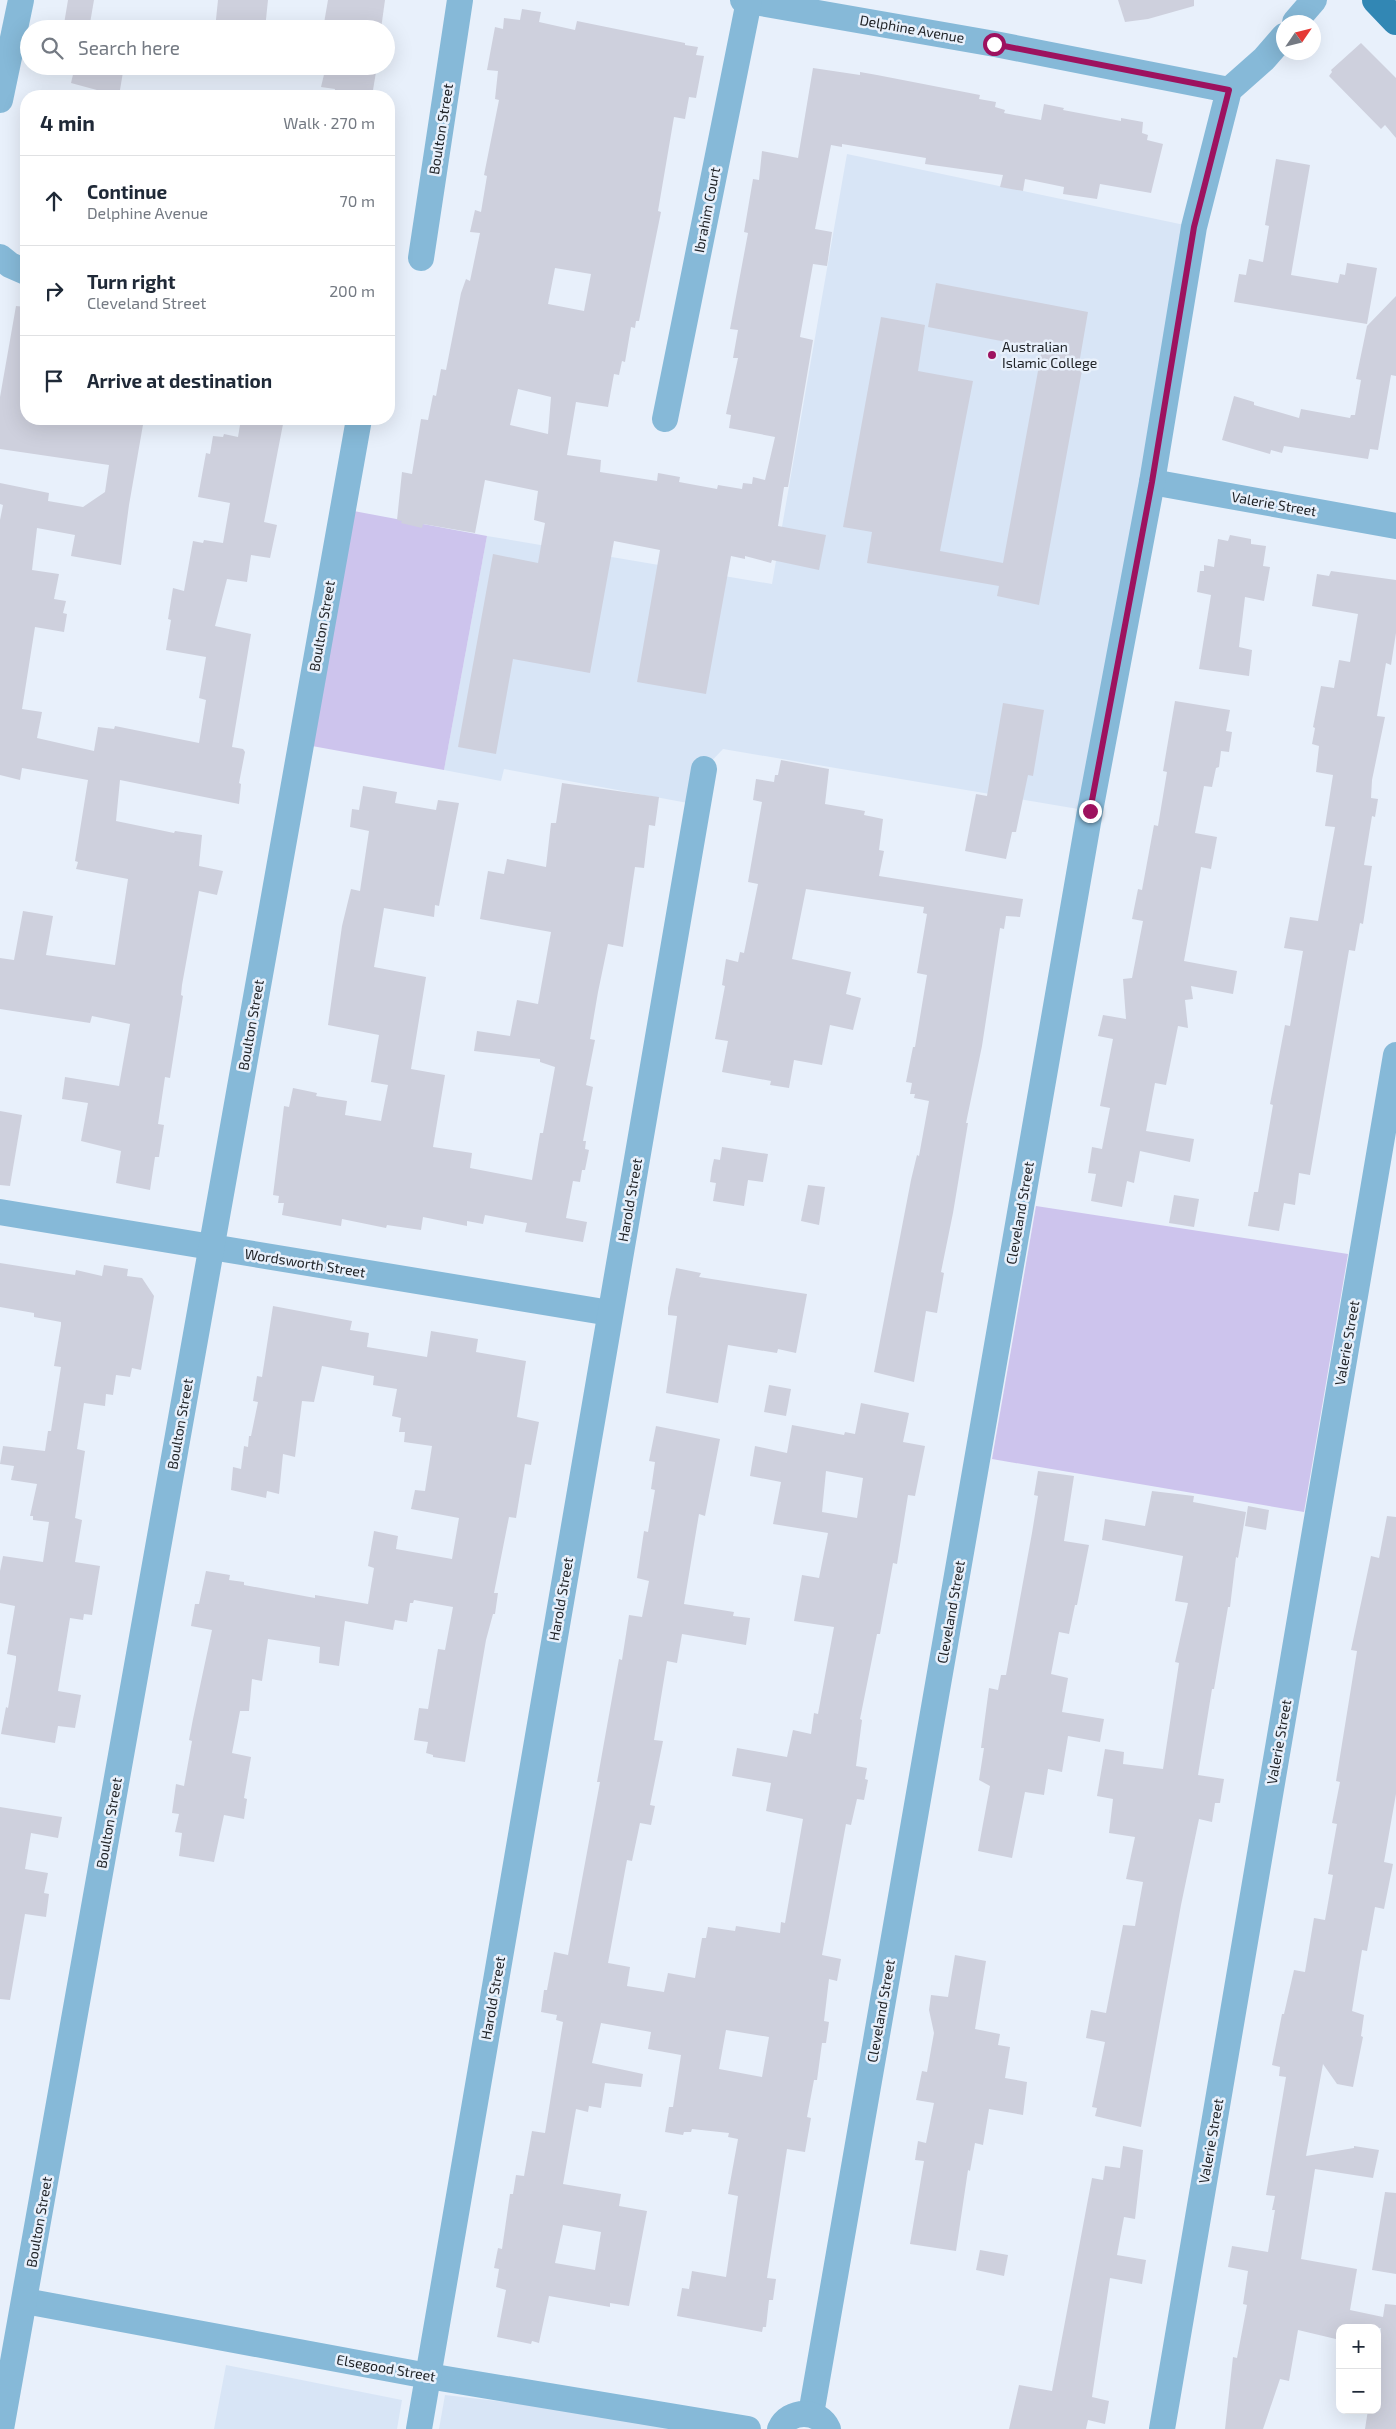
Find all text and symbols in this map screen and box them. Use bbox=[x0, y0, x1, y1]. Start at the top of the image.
street label: Delphine Avenue bbox=[858, 11, 966, 46]
north arrow bbox=[1276, 15, 1321, 60]
search box bbox=[20, 20, 395, 75]
route start bbox=[983, 33, 1006, 56]
icon: search bbox=[38, 34, 66, 62]
text: Search here bbox=[78, 36, 180, 59]
street label: Boulton Street bbox=[425, 82, 456, 176]
text: 4 min bbox=[40, 110, 95, 135]
text: Walk · 270 m bbox=[283, 113, 375, 132]
street label: Ibrahim Court bbox=[690, 166, 723, 254]
text: Continue bbox=[87, 180, 167, 203]
icon: ahead bbox=[40, 187, 68, 215]
text: 70 m bbox=[340, 191, 375, 210]
text: Delphine Avenue bbox=[87, 203, 208, 222]
text: Turn right bbox=[87, 270, 175, 293]
icon: right bbox=[40, 277, 68, 305]
text: 200 m bbox=[329, 281, 375, 300]
text: Cleveland Street bbox=[87, 293, 206, 312]
place label: Australian Islamic College bbox=[1002, 338, 1097, 371]
marker: Australian Islamic College bbox=[986, 349, 998, 361]
icon: arrive bbox=[40, 367, 68, 395]
text: Arrive at destination bbox=[87, 369, 272, 392]
street label: Valerie Street bbox=[1230, 488, 1318, 519]
street label: Boulton Street bbox=[305, 579, 338, 673]
route end bbox=[1079, 800, 1102, 823]
street label: Boulton Street bbox=[234, 978, 267, 1072]
street label: Harold Street bbox=[614, 1157, 645, 1243]
street label: Cleveland Street bbox=[1002, 1160, 1037, 1266]
street label: Wordsworth Street bbox=[243, 1245, 367, 1280]
street label: Valerie Street bbox=[1331, 1299, 1362, 1387]
street label: Boulton Street bbox=[163, 1377, 196, 1471]
street label: Harold Street bbox=[545, 1556, 576, 1642]
street label: Cleveland Street bbox=[933, 1559, 968, 1665]
street label: Valerie Street bbox=[1263, 1698, 1294, 1786]
street label: Boulton Street bbox=[92, 1776, 125, 1870]
street label: Harold Street bbox=[477, 1955, 508, 2041]
street label: Cleveland Street bbox=[863, 1958, 898, 2064]
street label: Valerie Street bbox=[1195, 2097, 1226, 2185]
street label: Boulton Street bbox=[22, 2175, 55, 2269]
map controls bbox=[1336, 2324, 1381, 2414]
button: + bbox=[1336, 2324, 1381, 2369]
street label: Elsegood Street bbox=[335, 2350, 437, 2385]
button: − bbox=[1336, 2369, 1381, 2414]

